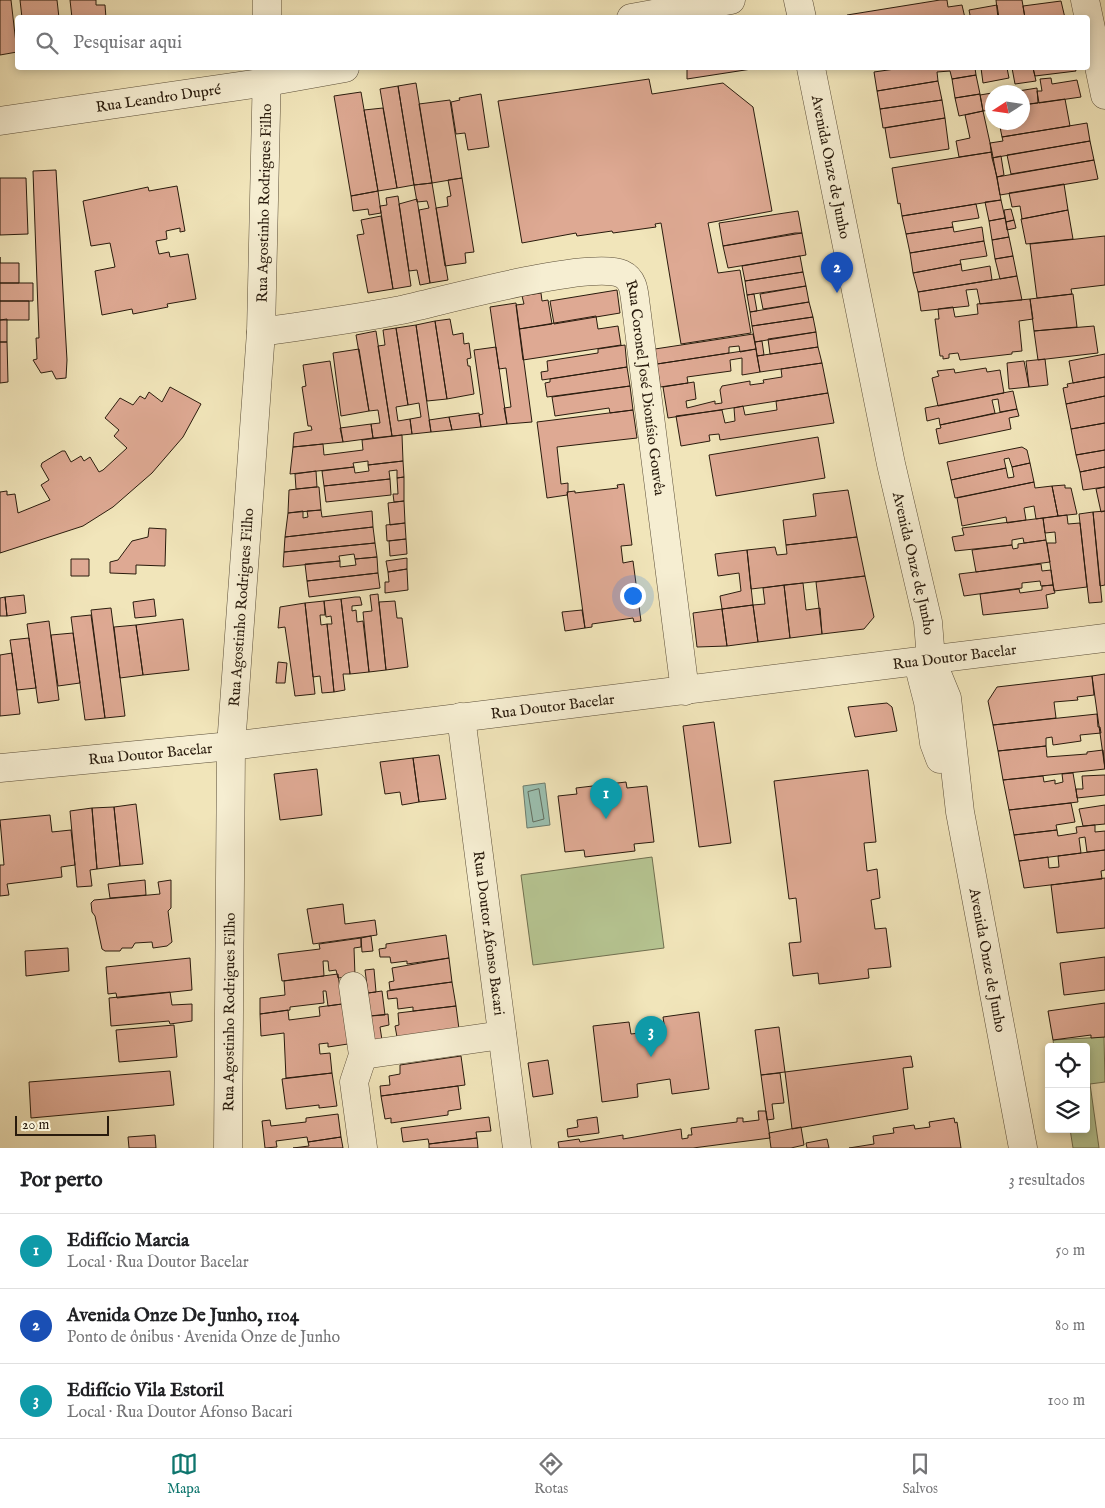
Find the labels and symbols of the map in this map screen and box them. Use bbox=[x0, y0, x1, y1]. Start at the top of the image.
street label: Rua Leandro Dupré bbox=[94, 79, 222, 116]
north arrow bbox=[985, 85, 1030, 130]
street label: Avenida Onze de Junho bbox=[807, 92, 855, 241]
street label: Rua Agostinho Rodrigues Filho bbox=[252, 103, 276, 303]
pin: 2 bbox=[821, 252, 853, 293]
street label: Rua Coronel José Dionísio Gouvêa bbox=[621, 277, 670, 497]
street label: Avenida Onze de Junho bbox=[888, 489, 939, 636]
street label: Rua Agostinho Rodrigues Filho bbox=[224, 507, 258, 707]
your location bbox=[620, 583, 646, 609]
street label: Rua Doutor Bacelar bbox=[891, 639, 1018, 674]
street label: Rua Doutor Bacelar bbox=[490, 689, 616, 723]
street label: Rua Doutor Bacelar bbox=[87, 738, 214, 769]
pin: 1 bbox=[590, 778, 622, 819]
street label: Rua Doutor Afonso Bacari bbox=[469, 850, 509, 1017]
street label: Avenida Onze de Junho bbox=[965, 885, 1011, 1034]
street label: Rua Agostinho Rodrigues Filho bbox=[219, 912, 239, 1112]
pin: 3 bbox=[635, 1016, 667, 1057]
scale bar bbox=[15, 1113, 109, 1136]

